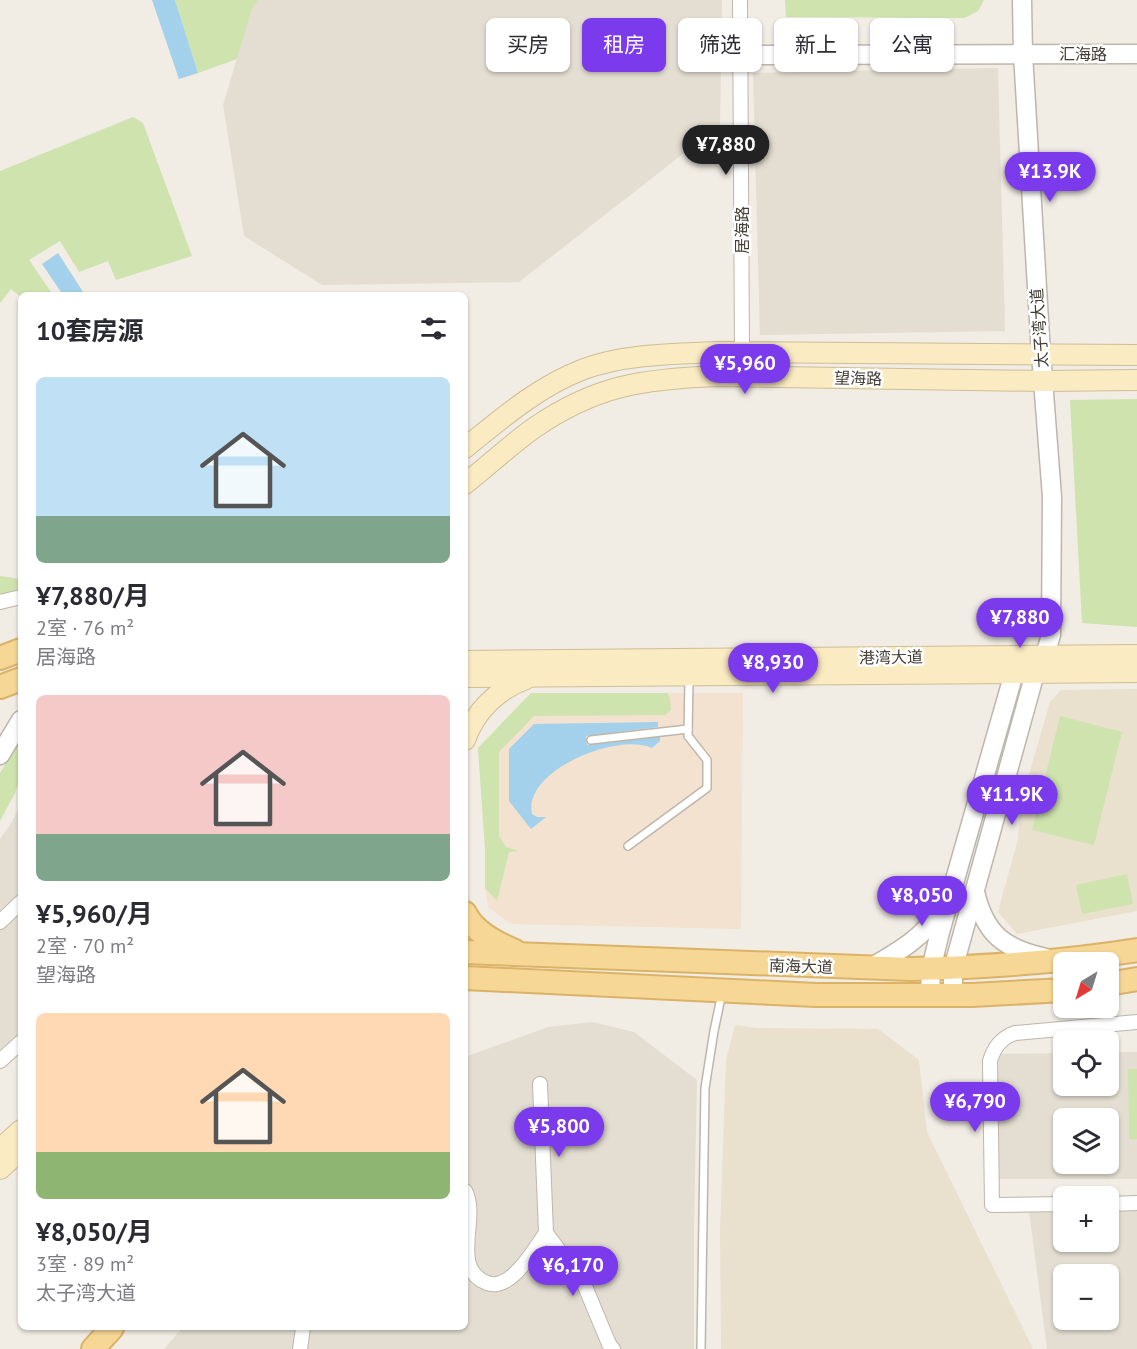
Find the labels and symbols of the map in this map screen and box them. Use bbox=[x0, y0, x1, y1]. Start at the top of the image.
street label: 汇海路 bbox=[1059, 44, 1107, 64]
pin: ¥7,880 bbox=[677, 125, 775, 176]
pin: ¥13.9K bbox=[1001, 152, 1099, 203]
street label: 居海路 bbox=[732, 206, 752, 254]
street label: 太子湾大道 bbox=[1026, 287, 1052, 369]
pin: ¥5,960 bbox=[696, 344, 794, 395]
street label: 望海路 bbox=[834, 368, 882, 388]
pin: ¥7,880 bbox=[971, 598, 1069, 649]
pin: ¥8,930 bbox=[724, 643, 822, 694]
street label: 港湾大道 bbox=[859, 646, 923, 668]
pin: ¥11.9K bbox=[963, 775, 1061, 826]
pin: ¥8,050 bbox=[873, 876, 971, 927]
north arrow bbox=[1053, 952, 1119, 1018]
street label: 南海大道 bbox=[769, 955, 833, 977]
pin: ¥6,790 bbox=[926, 1082, 1024, 1133]
pin: ¥5,800 bbox=[510, 1107, 608, 1158]
pin: ¥6,170 bbox=[524, 1246, 622, 1297]

